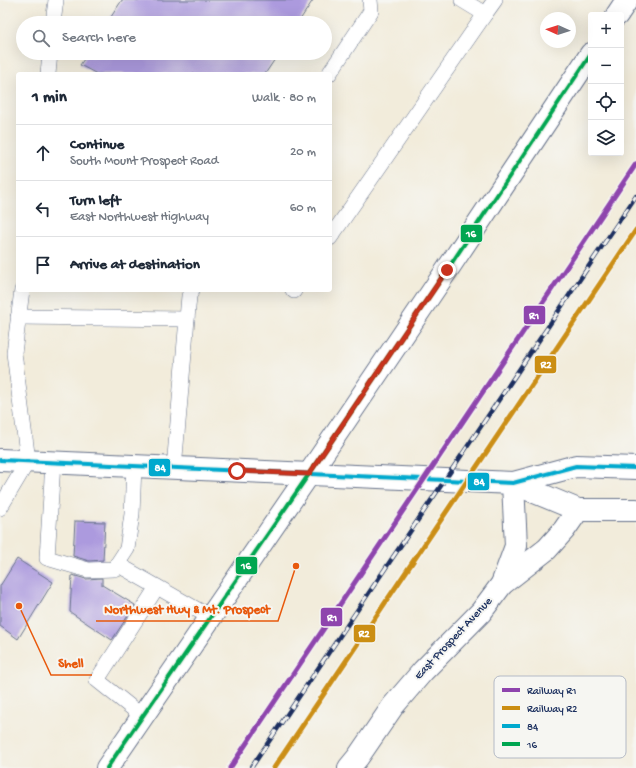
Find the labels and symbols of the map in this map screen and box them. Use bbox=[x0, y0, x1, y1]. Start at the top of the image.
north arrow bbox=[540, 12, 576, 48]
line badge: 16 bbox=[460, 224, 483, 243]
text: 16 bbox=[465, 229, 476, 241]
route end bbox=[438, 261, 456, 279]
line badge: R1 bbox=[523, 305, 546, 325]
text: R1 bbox=[528, 311, 539, 323]
line badge: R2 bbox=[534, 355, 557, 374]
text: R2 bbox=[539, 360, 552, 372]
line badge: 84 bbox=[148, 458, 171, 477]
route start bbox=[228, 462, 246, 480]
text: 84 bbox=[154, 463, 166, 475]
line badge: 84 bbox=[467, 472, 490, 491]
text: 84 bbox=[473, 477, 485, 489]
line badge: 16 bbox=[235, 556, 258, 575]
text: 16 bbox=[240, 561, 251, 573]
street label: East Prospect Avenue bbox=[412, 594, 496, 683]
callout: Northwest Hwy & Mt. Prospect bbox=[96, 596, 278, 621]
text: Northwest Hwy & Mt. Prospect bbox=[104, 603, 272, 619]
line badge: R1 bbox=[320, 607, 343, 627]
text: R1 bbox=[326, 613, 337, 625]
line badge: R2 bbox=[353, 624, 376, 643]
text: R2 bbox=[357, 629, 370, 641]
callout: Shell bbox=[51, 650, 92, 675]
text: Shell bbox=[58, 657, 84, 672]
legend bbox=[494, 676, 626, 758]
text: Railway R1 bbox=[527, 686, 577, 698]
text: Railway R2 bbox=[527, 704, 578, 716]
text: 84 bbox=[527, 722, 539, 734]
text: 16 bbox=[526, 740, 537, 752]

